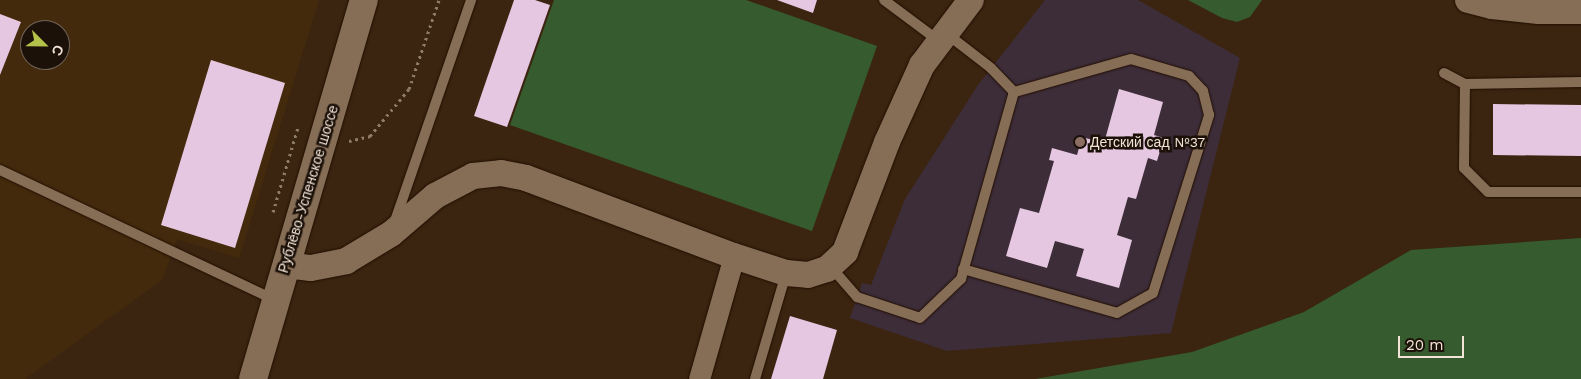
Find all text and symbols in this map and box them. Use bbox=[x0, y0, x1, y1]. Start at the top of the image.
north arrow bbox=[20, 20, 70, 70]
text: С bbox=[49, 43, 67, 58]
street label: Рублёво-Успенское шоссе bbox=[274, 103, 342, 275]
place label: Детский сад №37 bbox=[1090, 134, 1205, 150]
marker: Детский сад №37 bbox=[1074, 136, 1086, 148]
scale bar bbox=[1401, 326, 1467, 358]
text: 20 m bbox=[1406, 336, 1444, 354]

